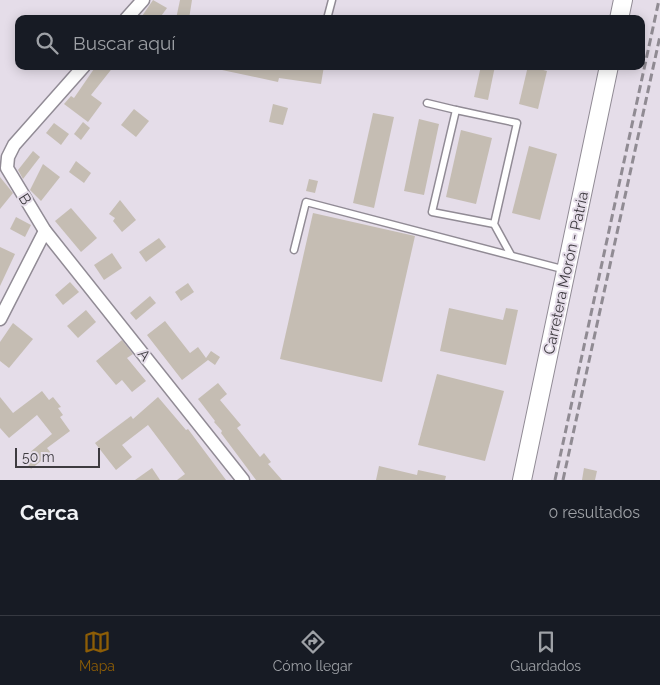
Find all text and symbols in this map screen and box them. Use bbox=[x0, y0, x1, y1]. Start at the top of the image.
search box bbox=[15, 15, 645, 70]
icon: search bbox=[33, 29, 61, 57]
text: Buscar aquí bbox=[73, 32, 175, 54]
street label: B bbox=[15, 190, 35, 208]
street label: Carretera Morón - Patria bbox=[540, 190, 592, 356]
street label: A bbox=[134, 345, 154, 365]
scale bar bbox=[15, 445, 100, 468]
text: 50 m bbox=[22, 449, 55, 465]
text: Cerca bbox=[20, 500, 79, 525]
text: 0 resultados bbox=[549, 503, 640, 522]
tab: Mapa bbox=[79, 628, 115, 674]
tab: Cómo llegar bbox=[273, 628, 352, 674]
tab: Guardados bbox=[510, 628, 581, 674]

